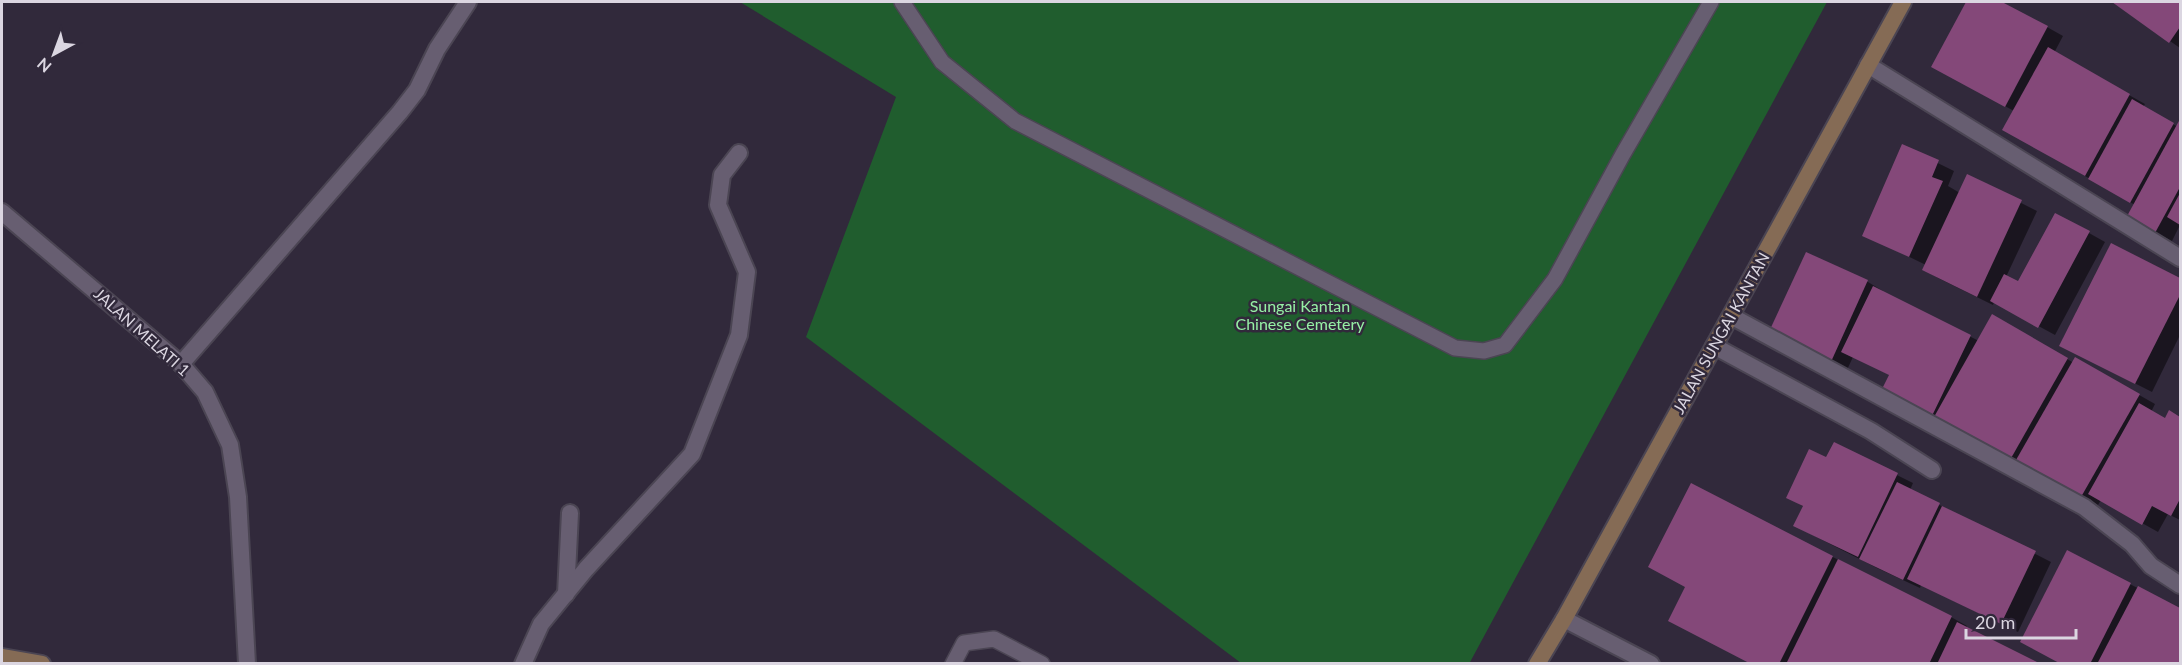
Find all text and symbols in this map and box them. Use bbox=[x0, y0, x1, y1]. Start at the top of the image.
north arrow bbox=[24, 24, 84, 84]
text: N bbox=[33, 54, 55, 77]
street label: JALAN SUNGAI KANTAN bbox=[1668, 249, 1773, 417]
street label: JALAN MELATI 1 bbox=[91, 284, 194, 380]
park label: Sungai Kantan Chinese Cemetery bbox=[1235, 296, 1365, 333]
scale bar bbox=[1966, 602, 2076, 640]
text: 20 m bbox=[1975, 611, 2015, 633]

